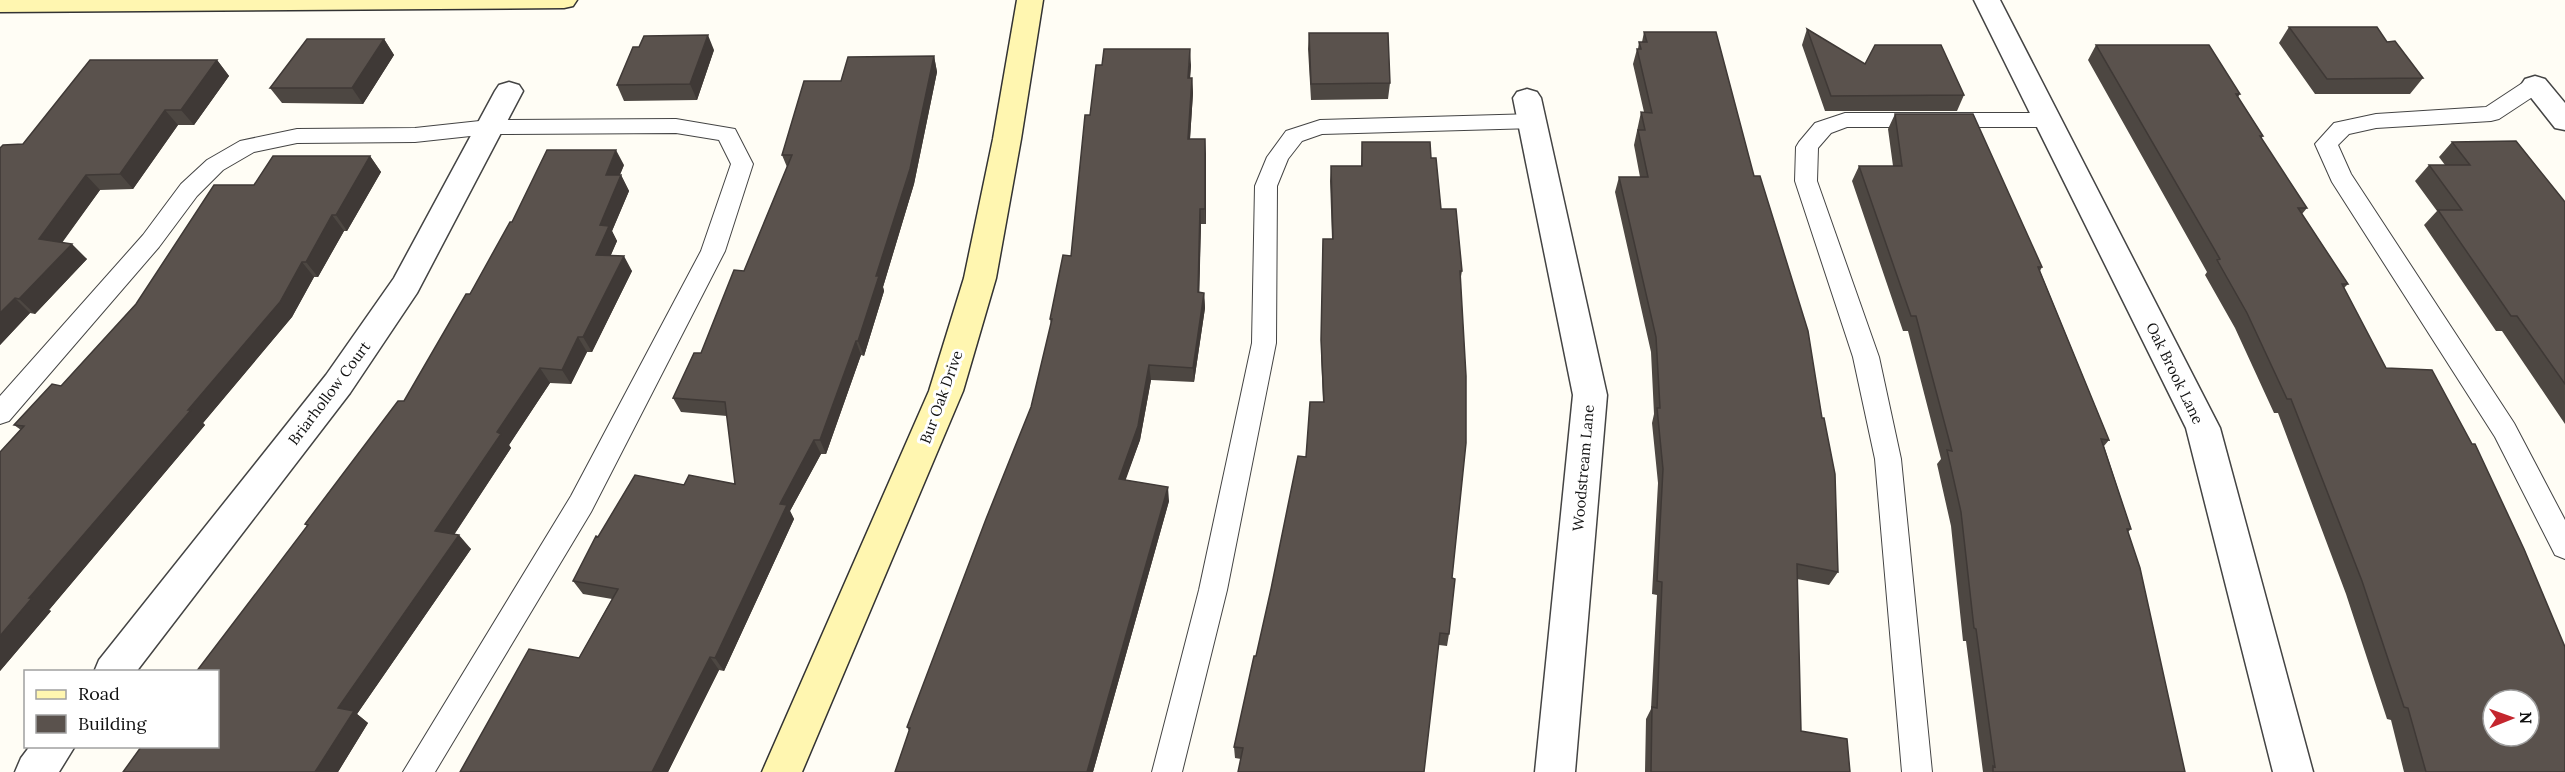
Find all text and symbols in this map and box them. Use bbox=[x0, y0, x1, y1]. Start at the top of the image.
street label: Oak Brook Lane bbox=[2142, 319, 2208, 427]
street label: Briarhollow Court bbox=[284, 337, 374, 449]
street label: Bur Oak Drive bbox=[915, 348, 967, 446]
street label: Woodstream Lane bbox=[1568, 404, 1598, 532]
legend bbox=[24, 670, 219, 748]
text: Road bbox=[78, 682, 120, 705]
north arrow bbox=[2481, 688, 2541, 748]
text: N bbox=[2516, 711, 2536, 724]
text: Building bbox=[78, 712, 148, 735]

